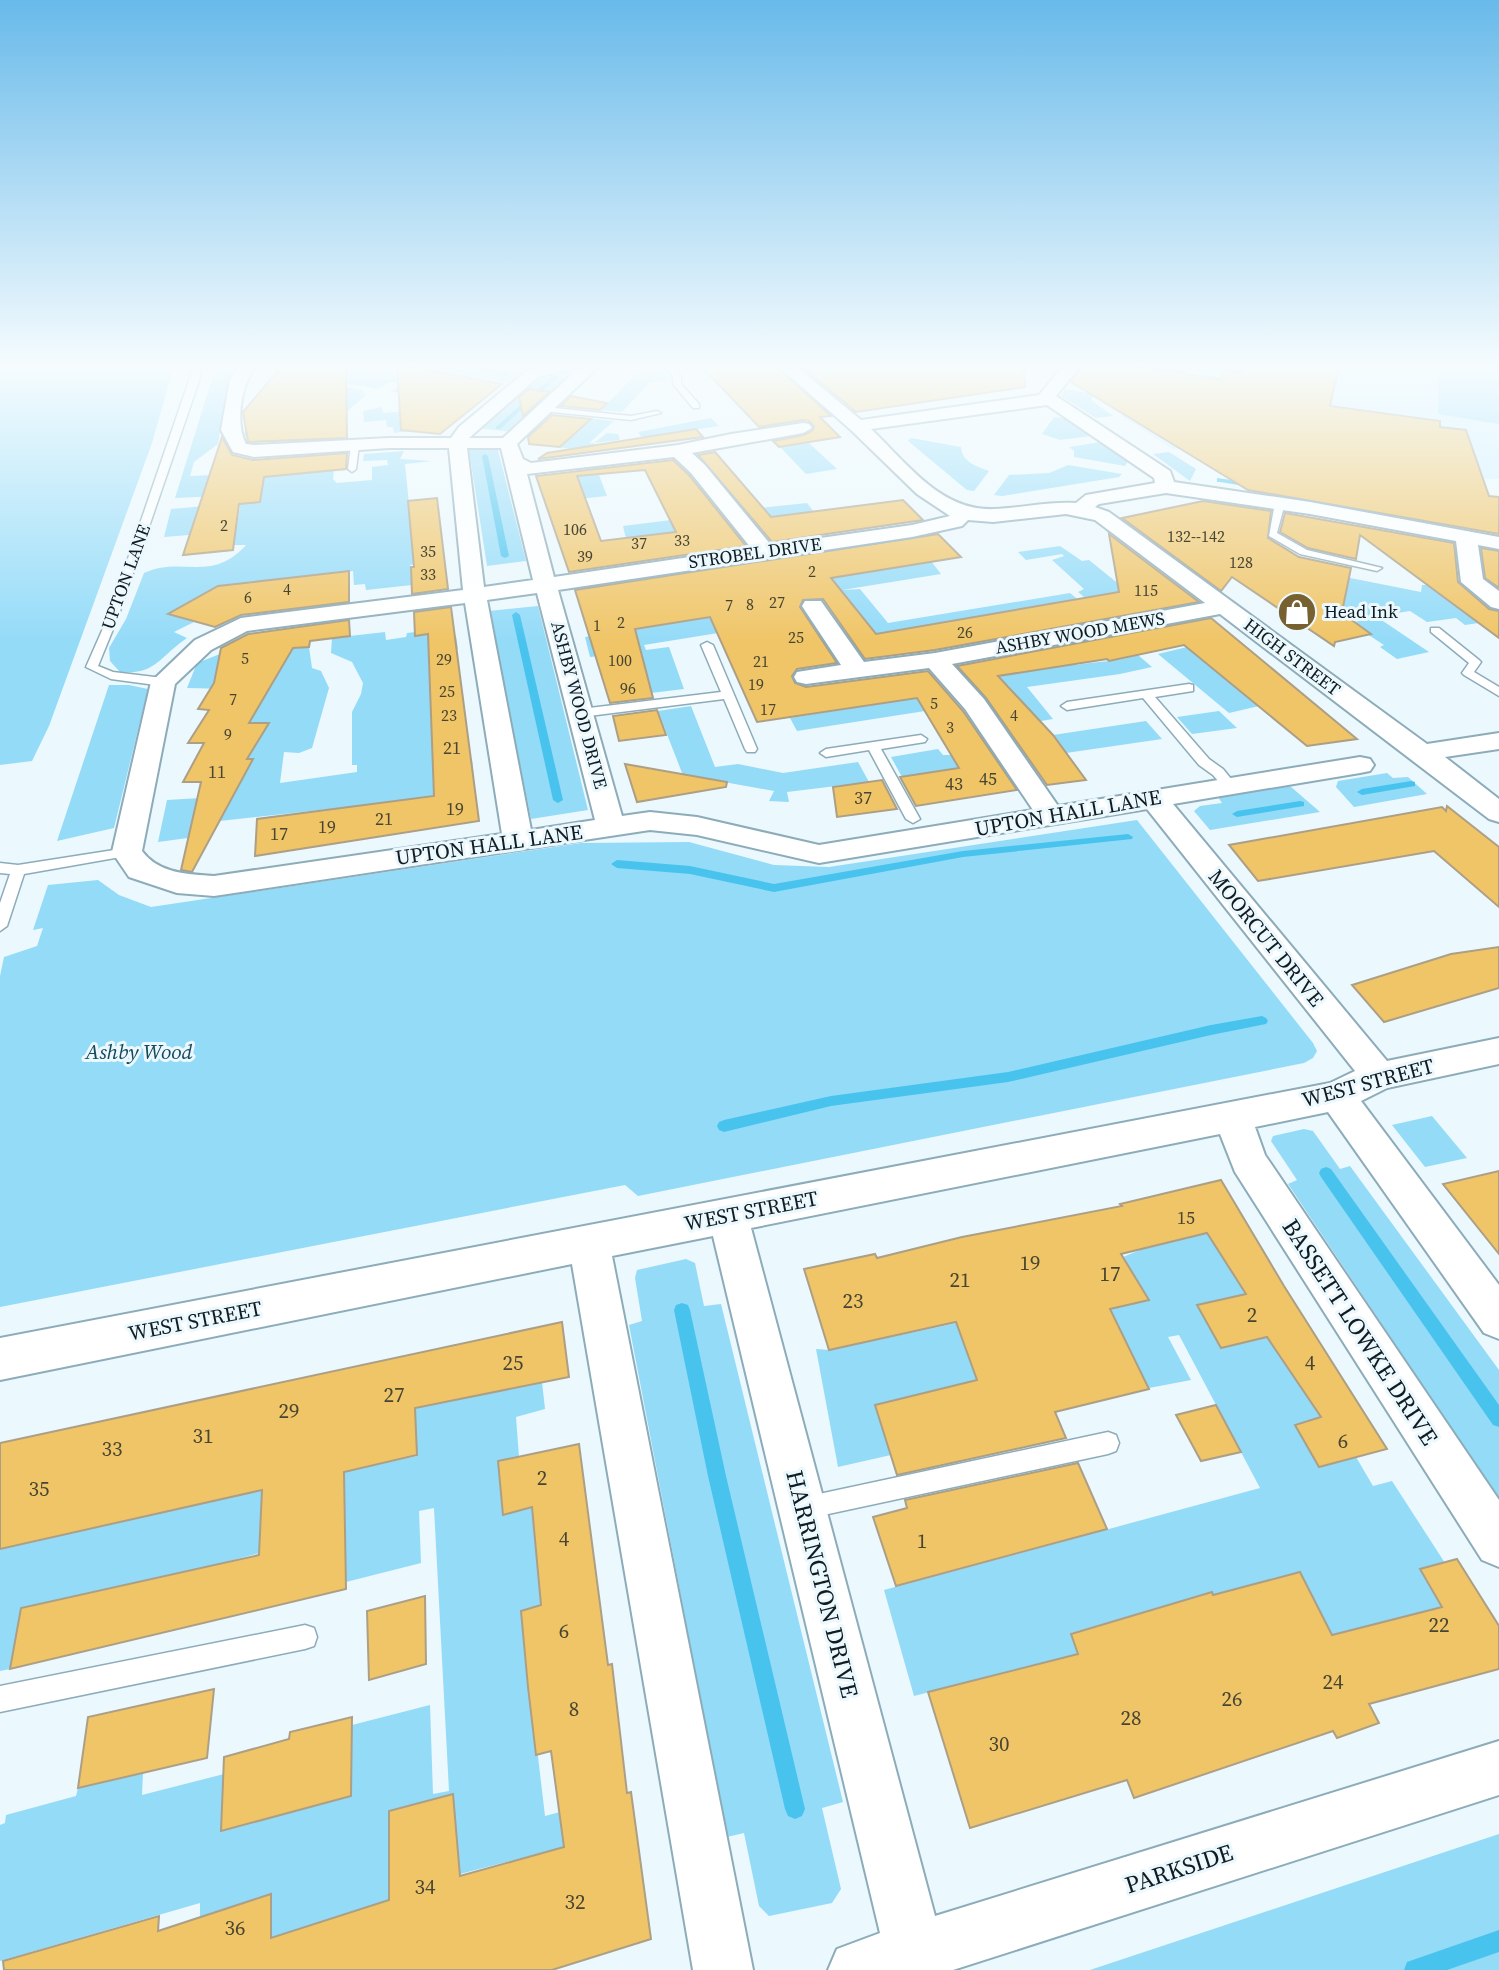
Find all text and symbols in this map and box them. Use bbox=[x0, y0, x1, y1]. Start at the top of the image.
house number: 2 bbox=[220, 514, 228, 536]
house number: 106 bbox=[563, 518, 587, 540]
street label: UPTON LANE bbox=[95, 521, 156, 633]
house number: 132--142 bbox=[1167, 525, 1225, 547]
house number: 33 bbox=[674, 529, 690, 551]
street label: STROBEL DRIVE bbox=[687, 531, 823, 574]
house number: 37 bbox=[631, 532, 647, 554]
house number: 35 bbox=[420, 540, 436, 562]
house number: 39 bbox=[577, 545, 593, 567]
house number: 128 bbox=[1229, 551, 1253, 573]
house number: 2 bbox=[808, 560, 816, 582]
house number: 33 bbox=[420, 563, 436, 585]
house number: 4 bbox=[283, 578, 291, 600]
house number: 115 bbox=[1134, 579, 1158, 601]
house number: 6 bbox=[244, 586, 252, 608]
house number: 27 bbox=[769, 591, 785, 613]
shop icon: Head Ink bbox=[1276, 591, 1318, 633]
house number: 8 bbox=[746, 593, 754, 615]
house number: 7 bbox=[725, 594, 733, 616]
place label: Head Ink bbox=[1324, 599, 1398, 624]
street label: ASHBY WOOD MEWS bbox=[993, 605, 1167, 660]
house number: 2 bbox=[617, 611, 625, 633]
street label: HIGH STREET bbox=[1239, 612, 1346, 701]
house number: 1 bbox=[593, 614, 601, 636]
street label: ASHBY WOOD DRIVE bbox=[545, 618, 614, 792]
house number: 26 bbox=[957, 621, 973, 643]
house number: 25 bbox=[788, 626, 804, 648]
house number: 5 bbox=[241, 647, 249, 669]
house number: 29 bbox=[436, 648, 452, 670]
house number: 100 bbox=[608, 649, 632, 671]
house number: 21 bbox=[753, 650, 769, 672]
house number: 19 bbox=[748, 673, 764, 695]
house number: 96 bbox=[620, 677, 636, 699]
house number: 25 bbox=[439, 680, 455, 702]
house number: 7 bbox=[229, 688, 237, 710]
house number: 5 bbox=[930, 692, 938, 714]
house number: 17 bbox=[760, 698, 776, 720]
house number: 23 bbox=[441, 704, 457, 726]
house number: 4 bbox=[1010, 704, 1018, 726]
house number: 3 bbox=[946, 716, 954, 738]
house number: 9 bbox=[224, 723, 232, 745]
house number: 21 bbox=[443, 735, 461, 760]
house number: 11 bbox=[208, 759, 226, 784]
house number: 45 bbox=[979, 766, 997, 791]
house number: 43 bbox=[945, 771, 963, 796]
street label: UPTON HALL LANE bbox=[973, 782, 1163, 843]
house number: 37 bbox=[854, 785, 872, 810]
house number: 19 bbox=[446, 796, 464, 821]
house number: 21 bbox=[375, 806, 393, 831]
house number: 19 bbox=[318, 814, 336, 839]
street label: UPTON HALL LANE bbox=[394, 817, 584, 872]
house number: 17 bbox=[270, 821, 288, 846]
street label: MOORCUT DRIVE bbox=[1202, 863, 1331, 1012]
park label: Ashby Wood bbox=[84, 1037, 193, 1066]
street label: WEST STREET bbox=[1299, 1051, 1437, 1114]
street label: WEST STREET bbox=[682, 1183, 820, 1238]
house number: 15 bbox=[1177, 1205, 1195, 1230]
street label: BASSETT LOWKE DRIVE bbox=[1275, 1212, 1446, 1451]
house number: 19 bbox=[1020, 1248, 1041, 1277]
house number: 17 bbox=[1100, 1259, 1121, 1288]
house number: 21 bbox=[950, 1265, 971, 1294]
house number: 23 bbox=[843, 1286, 864, 1315]
street label: WEST STREET bbox=[126, 1293, 264, 1348]
house number: 2 bbox=[1247, 1300, 1257, 1329]
house number: 25 bbox=[503, 1348, 524, 1377]
house number: 4 bbox=[1305, 1348, 1316, 1377]
house number: 27 bbox=[384, 1380, 405, 1409]
house number: 29 bbox=[279, 1396, 300, 1425]
house number: 31 bbox=[193, 1421, 214, 1450]
house number: 6 bbox=[1338, 1426, 1348, 1455]
house number: 33 bbox=[102, 1434, 123, 1463]
house number: 2 bbox=[537, 1463, 547, 1492]
street label: HARRINGTON DRIVE bbox=[778, 1467, 867, 1701]
house number: 35 bbox=[29, 1474, 50, 1503]
house number: 4 bbox=[559, 1524, 570, 1553]
house number: 1 bbox=[917, 1526, 927, 1555]
house number: 22 bbox=[1429, 1610, 1450, 1639]
house number: 6 bbox=[559, 1616, 569, 1645]
house number: 24 bbox=[1323, 1667, 1344, 1696]
house number: 26 bbox=[1222, 1684, 1243, 1713]
house number: 8 bbox=[569, 1694, 579, 1723]
house number: 28 bbox=[1121, 1703, 1142, 1732]
house number: 30 bbox=[989, 1729, 1010, 1758]
street label: PARKSIDE bbox=[1121, 1836, 1237, 1901]
house number: 34 bbox=[415, 1872, 436, 1901]
house number: 32 bbox=[565, 1887, 586, 1916]
house number: 36 bbox=[225, 1913, 246, 1942]

